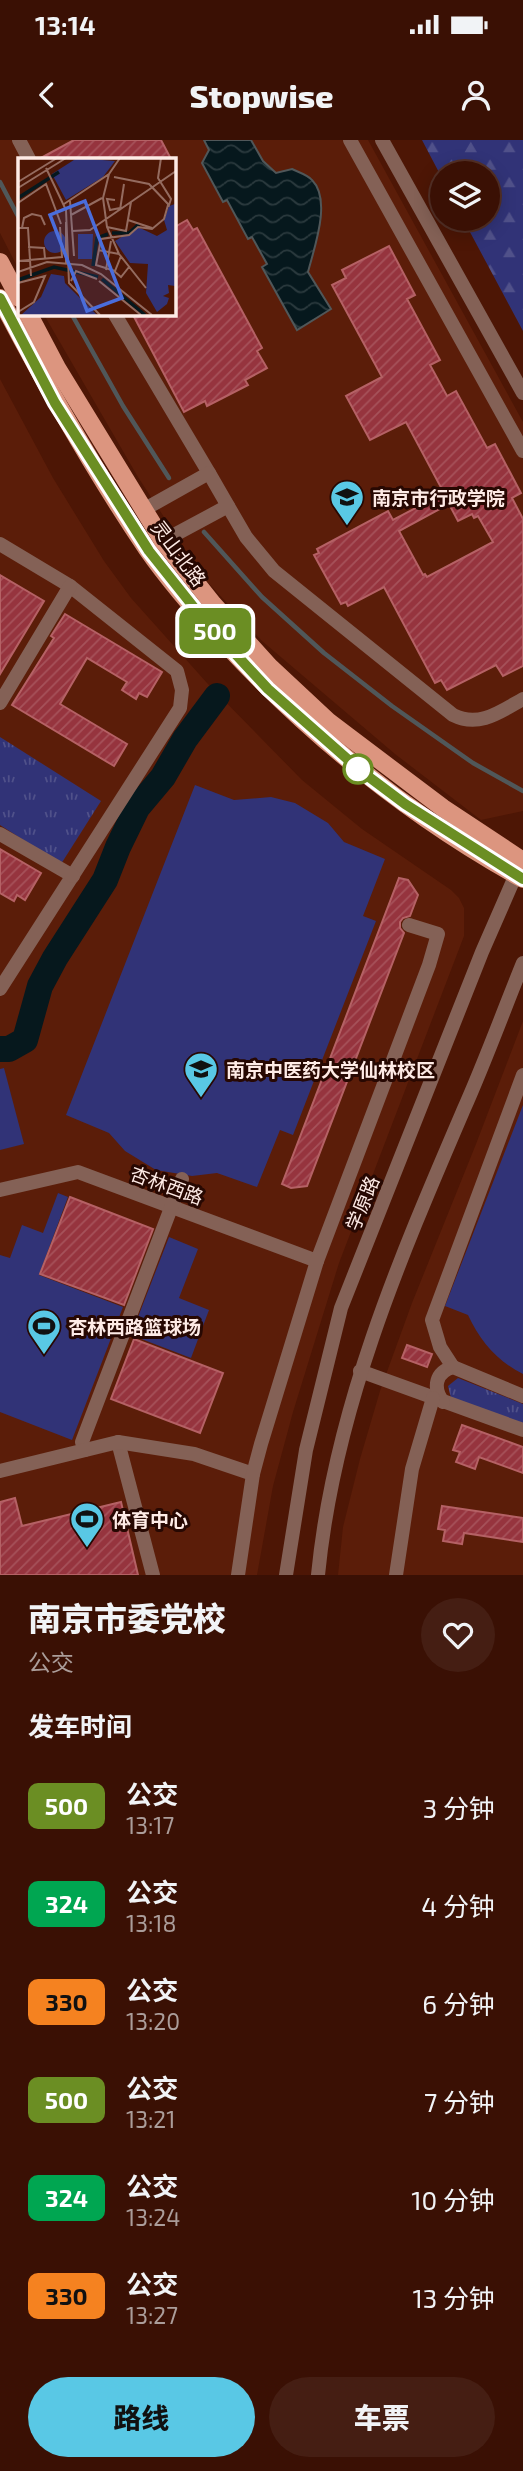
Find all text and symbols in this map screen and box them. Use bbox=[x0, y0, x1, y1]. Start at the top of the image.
text: 13:14 bbox=[35, 9, 95, 40]
icon: back bbox=[28, 76, 66, 114]
text: Stopwise bbox=[189, 76, 334, 114]
icon: person bbox=[457, 76, 495, 114]
inset map bbox=[18, 158, 175, 315]
map controls bbox=[430, 161, 500, 231]
button: layers bbox=[430, 161, 500, 231]
school or university icon: 南京市行政学院 bbox=[328, 478, 366, 527]
place label: 南京市行政学院 bbox=[372, 486, 505, 509]
street label: 灵山北路 bbox=[147, 516, 211, 590]
line badge: 500 bbox=[175, 608, 255, 654]
text: 500 bbox=[193, 616, 237, 645]
unlabelled marker bbox=[343, 754, 373, 784]
school or university icon: 南京中医药大学仙林校区 bbox=[182, 1050, 220, 1099]
place label: 南京中医药大学仙林校区 bbox=[226, 1058, 435, 1081]
street label: 杏林西路 bbox=[127, 1161, 207, 1209]
street label: 学原路 bbox=[341, 1172, 383, 1234]
sports icon: 杏林西路篮球场 bbox=[25, 1307, 63, 1356]
place label: 杏林西路篮球场 bbox=[68, 1315, 201, 1338]
sports icon: 体育中心 bbox=[68, 1500, 106, 1549]
place label: 体育中心 bbox=[112, 1508, 188, 1531]
text: 南京市委党校 bbox=[28, 1598, 226, 1638]
button: heart bbox=[421, 1598, 495, 1672]
text: 公交 bbox=[28, 1648, 74, 1676]
text: 发车时间 bbox=[28, 1710, 132, 1741]
text: 公交 bbox=[126, 1778, 178, 1809]
text: 500 bbox=[45, 1791, 88, 1820]
text: 3 分钟 bbox=[423, 1792, 495, 1823]
text: 13:17 bbox=[126, 1811, 174, 1839]
text: 公交 bbox=[126, 1876, 178, 1907]
text: 324 bbox=[45, 1889, 88, 1918]
text: 4 分钟 bbox=[421, 1890, 495, 1921]
text: 13:18 bbox=[126, 1909, 177, 1937]
text: 公交 bbox=[126, 1974, 178, 2005]
text: 330 bbox=[45, 1987, 88, 2016]
text: 6 分钟 bbox=[422, 1988, 495, 2019]
text: 13:20 bbox=[126, 2007, 180, 2035]
text: 公交 bbox=[126, 2072, 178, 2103]
text: 500 bbox=[45, 2085, 88, 2114]
text: 7 分钟 bbox=[424, 2086, 495, 2117]
text: 13:21 bbox=[126, 2105, 175, 2133]
text: 公交 bbox=[126, 2170, 178, 2201]
text: 324 bbox=[45, 2183, 88, 2212]
text: 10 分钟 bbox=[411, 2184, 495, 2215]
text: 13:24 bbox=[126, 2203, 180, 2231]
text: 公交 bbox=[126, 2268, 178, 2299]
text: 330 bbox=[45, 2281, 88, 2310]
text: 13 分钟 bbox=[412, 2282, 495, 2313]
text: 13:27 bbox=[126, 2301, 178, 2329]
button: 路线 bbox=[28, 2377, 255, 2457]
button: 车票 bbox=[269, 2377, 495, 2457]

